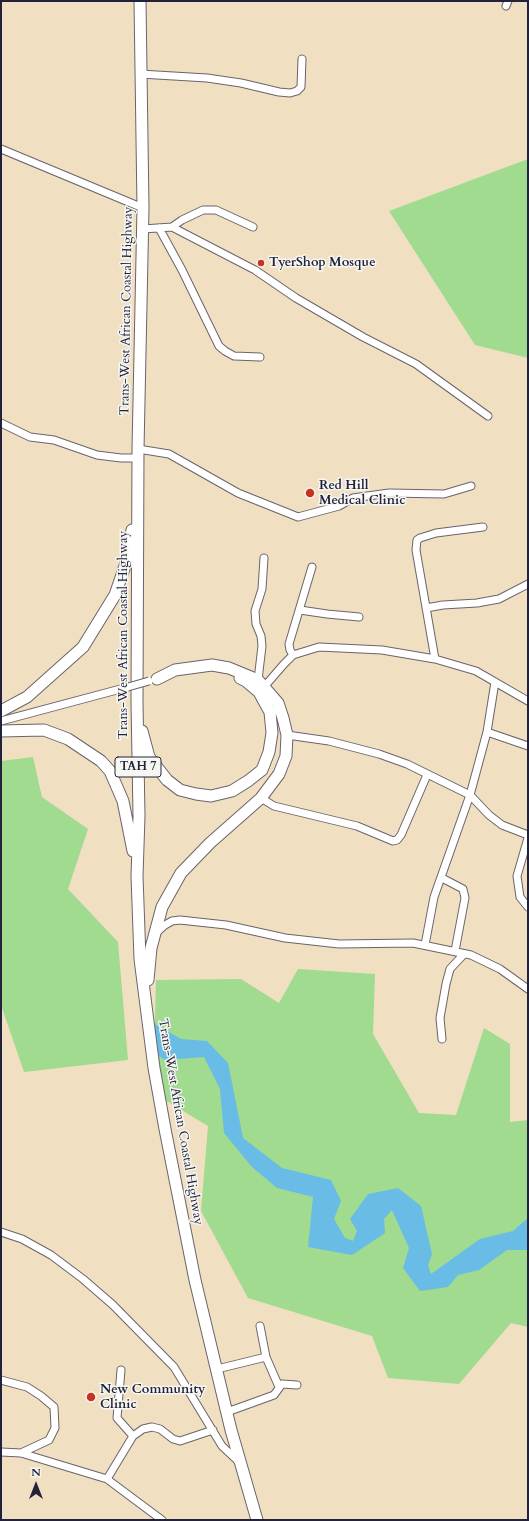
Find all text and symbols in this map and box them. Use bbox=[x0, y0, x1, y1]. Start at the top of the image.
street label: Trans-West African Coastal Highway bbox=[117, 206, 137, 416]
place label: TyerShop Mosque bbox=[269, 255, 376, 271]
marker: TyerShop Mosque bbox=[256, 258, 266, 268]
place label: Red Hill Medical Clinic bbox=[319, 478, 405, 509]
marker: Red Hill Medical Clinic bbox=[304, 487, 316, 499]
street label: Trans-West African Coastal Highway bbox=[116, 531, 132, 739]
road number: TAH 7 bbox=[115, 757, 161, 777]
street label: Trans-West African Coastal Highway bbox=[154, 1018, 206, 1226]
place label: New Community Clinic bbox=[100, 1382, 205, 1413]
marker: New Community Clinic bbox=[85, 1391, 97, 1403]
north arrow bbox=[16, 1465, 56, 1505]
text: N bbox=[31, 1465, 41, 1480]

